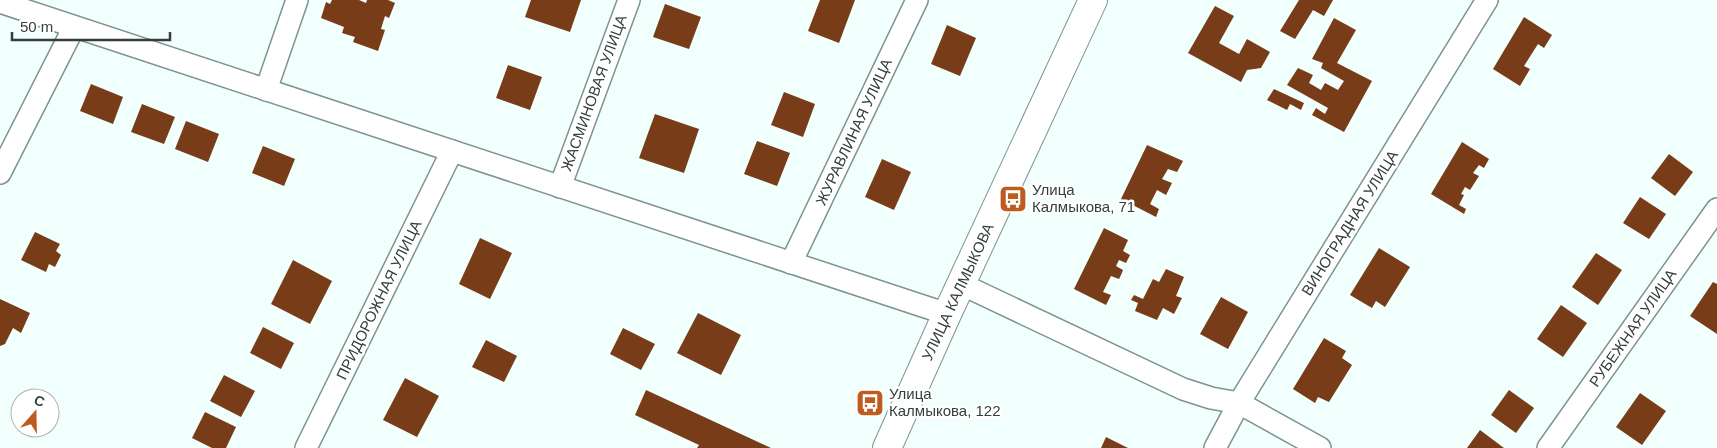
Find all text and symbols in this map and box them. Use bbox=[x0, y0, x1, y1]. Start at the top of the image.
scale bar bbox=[12, 10, 170, 42]
street label: ЖАСМИНОВАЯ УЛИЦА bbox=[557, 12, 630, 173]
text: 50 m bbox=[20, 18, 53, 35]
street label: ЖУРАВЛИНАЯ УЛИЦА bbox=[812, 56, 895, 208]
street label: ВИНОГРАДНАЯ УЛИЦА bbox=[1298, 147, 1401, 298]
place label: Улица Калмыкова, 71 bbox=[1032, 181, 1135, 215]
bus stop icon: Улица Калмыкова, 71 bbox=[998, 184, 1028, 214]
street label: ПРИДОРОЖНАЯ УЛИЦА bbox=[333, 217, 425, 382]
street label: УЛИЦА КАЛМЫКОВА bbox=[918, 221, 997, 363]
street label: РУБЕЖНАЯ УЛИЦА bbox=[1586, 266, 1680, 390]
place label: Улица Калмыкова, 122 bbox=[889, 385, 1001, 419]
north arrow bbox=[10, 388, 60, 438]
bus stop icon: Улица Калмыкова, 122 bbox=[855, 388, 885, 418]
text: С bbox=[32, 392, 47, 410]

